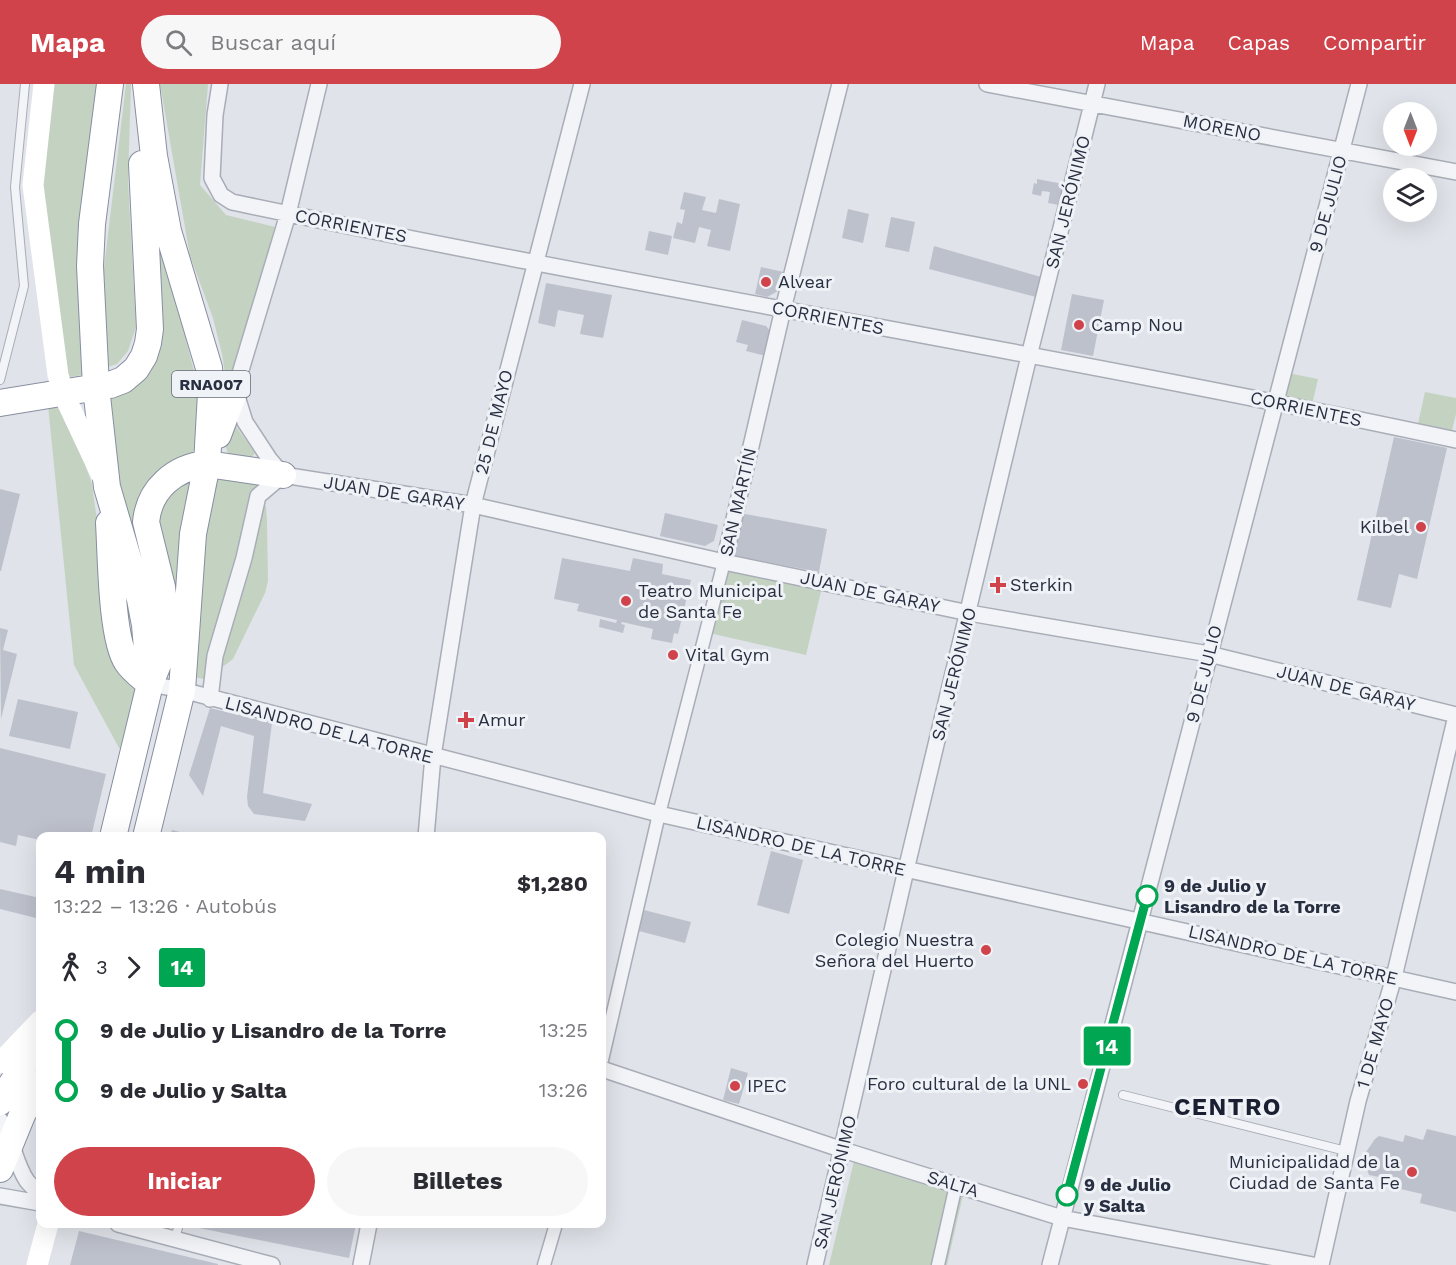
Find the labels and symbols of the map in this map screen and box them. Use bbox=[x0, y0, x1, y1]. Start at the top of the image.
north arrow bbox=[1383, 102, 1437, 156]
street label: MORENO bbox=[1181, 110, 1263, 145]
street label: SAN JERÓNIMO bbox=[1041, 133, 1094, 271]
street label: 9 DE JULIO bbox=[1304, 153, 1351, 255]
street label: CORRIENTES bbox=[293, 204, 409, 247]
place label: Alvear bbox=[778, 271, 832, 292]
marker: Alvear bbox=[759, 275, 773, 289]
street label: CORRIENTES bbox=[770, 296, 886, 339]
place label: Camp Nou bbox=[1091, 314, 1183, 335]
marker: Camp Nou bbox=[1072, 318, 1086, 332]
street label: 25 DE MAYO bbox=[470, 367, 517, 476]
road number: RNA007 bbox=[172, 371, 250, 397]
street label: CORRIENTES bbox=[1248, 386, 1364, 431]
street label: SAN MARTÍN bbox=[715, 446, 760, 558]
street label: JUAN DE GARAY bbox=[322, 471, 467, 514]
place label: Kilbel bbox=[1360, 516, 1409, 537]
marker: Kilbel bbox=[1414, 520, 1428, 534]
street label: JUAN DE GARAY bbox=[798, 566, 943, 617]
place label: Sterkin bbox=[1010, 574, 1073, 595]
marker: Sterkin bbox=[991, 578, 1005, 592]
place label: Teatro Municipal de Santa Fe bbox=[638, 580, 783, 622]
marker: Teatro Municipal de Santa Fe bbox=[619, 594, 633, 608]
street label: SAN JERÓNIMO bbox=[927, 605, 980, 743]
street label: 9 DE JULIO bbox=[1181, 623, 1226, 725]
place label: Vital Gym bbox=[685, 644, 770, 665]
marker: Vital Gym bbox=[666, 648, 680, 662]
street label: JUAN DE GARAY bbox=[1275, 660, 1418, 715]
street label: LISANDRO DE LA TORRE bbox=[223, 692, 435, 767]
place label: Amur bbox=[478, 709, 525, 730]
marker: Amur bbox=[459, 713, 473, 727]
street label: LISANDRO DE LA TORRE bbox=[694, 811, 908, 880]
place label: 9 de Julio y Lisandro de la Torre bbox=[1164, 875, 1341, 917]
marker: 9 de Julio y Lisandro de la Torre bbox=[1136, 885, 1158, 907]
street label: LISANDRO DE LA TORRE bbox=[1186, 920, 1400, 989]
place label: Colegio Nuestra Señora del Huerto bbox=[815, 929, 974, 971]
marker: Colegio Nuestra Señora del Huerto bbox=[979, 943, 993, 957]
street label: 1 DE MAYO bbox=[1352, 995, 1397, 1091]
line badge: 14 bbox=[1080, 1026, 1134, 1066]
place label: Foro cultural de la UNL bbox=[867, 1073, 1071, 1094]
place label: IPEC bbox=[747, 1075, 787, 1096]
marker: Foro cultural de la UNL bbox=[1076, 1077, 1090, 1091]
marker: IPEC bbox=[728, 1079, 742, 1093]
district label: CENTRO bbox=[1174, 1093, 1282, 1121]
street label: SAN JERÓNIMO bbox=[809, 1113, 860, 1251]
place label: Municipalidad de la Ciudad de Santa Fe bbox=[1229, 1151, 1400, 1193]
marker: Municipalidad de la Ciudad de Santa Fe bbox=[1405, 1165, 1419, 1179]
street label: SALTA bbox=[925, 1166, 982, 1201]
place label: 9 de Julio y Salta bbox=[1083, 1174, 1171, 1216]
marker: 9 de Julio y Salta bbox=[1056, 1184, 1078, 1206]

